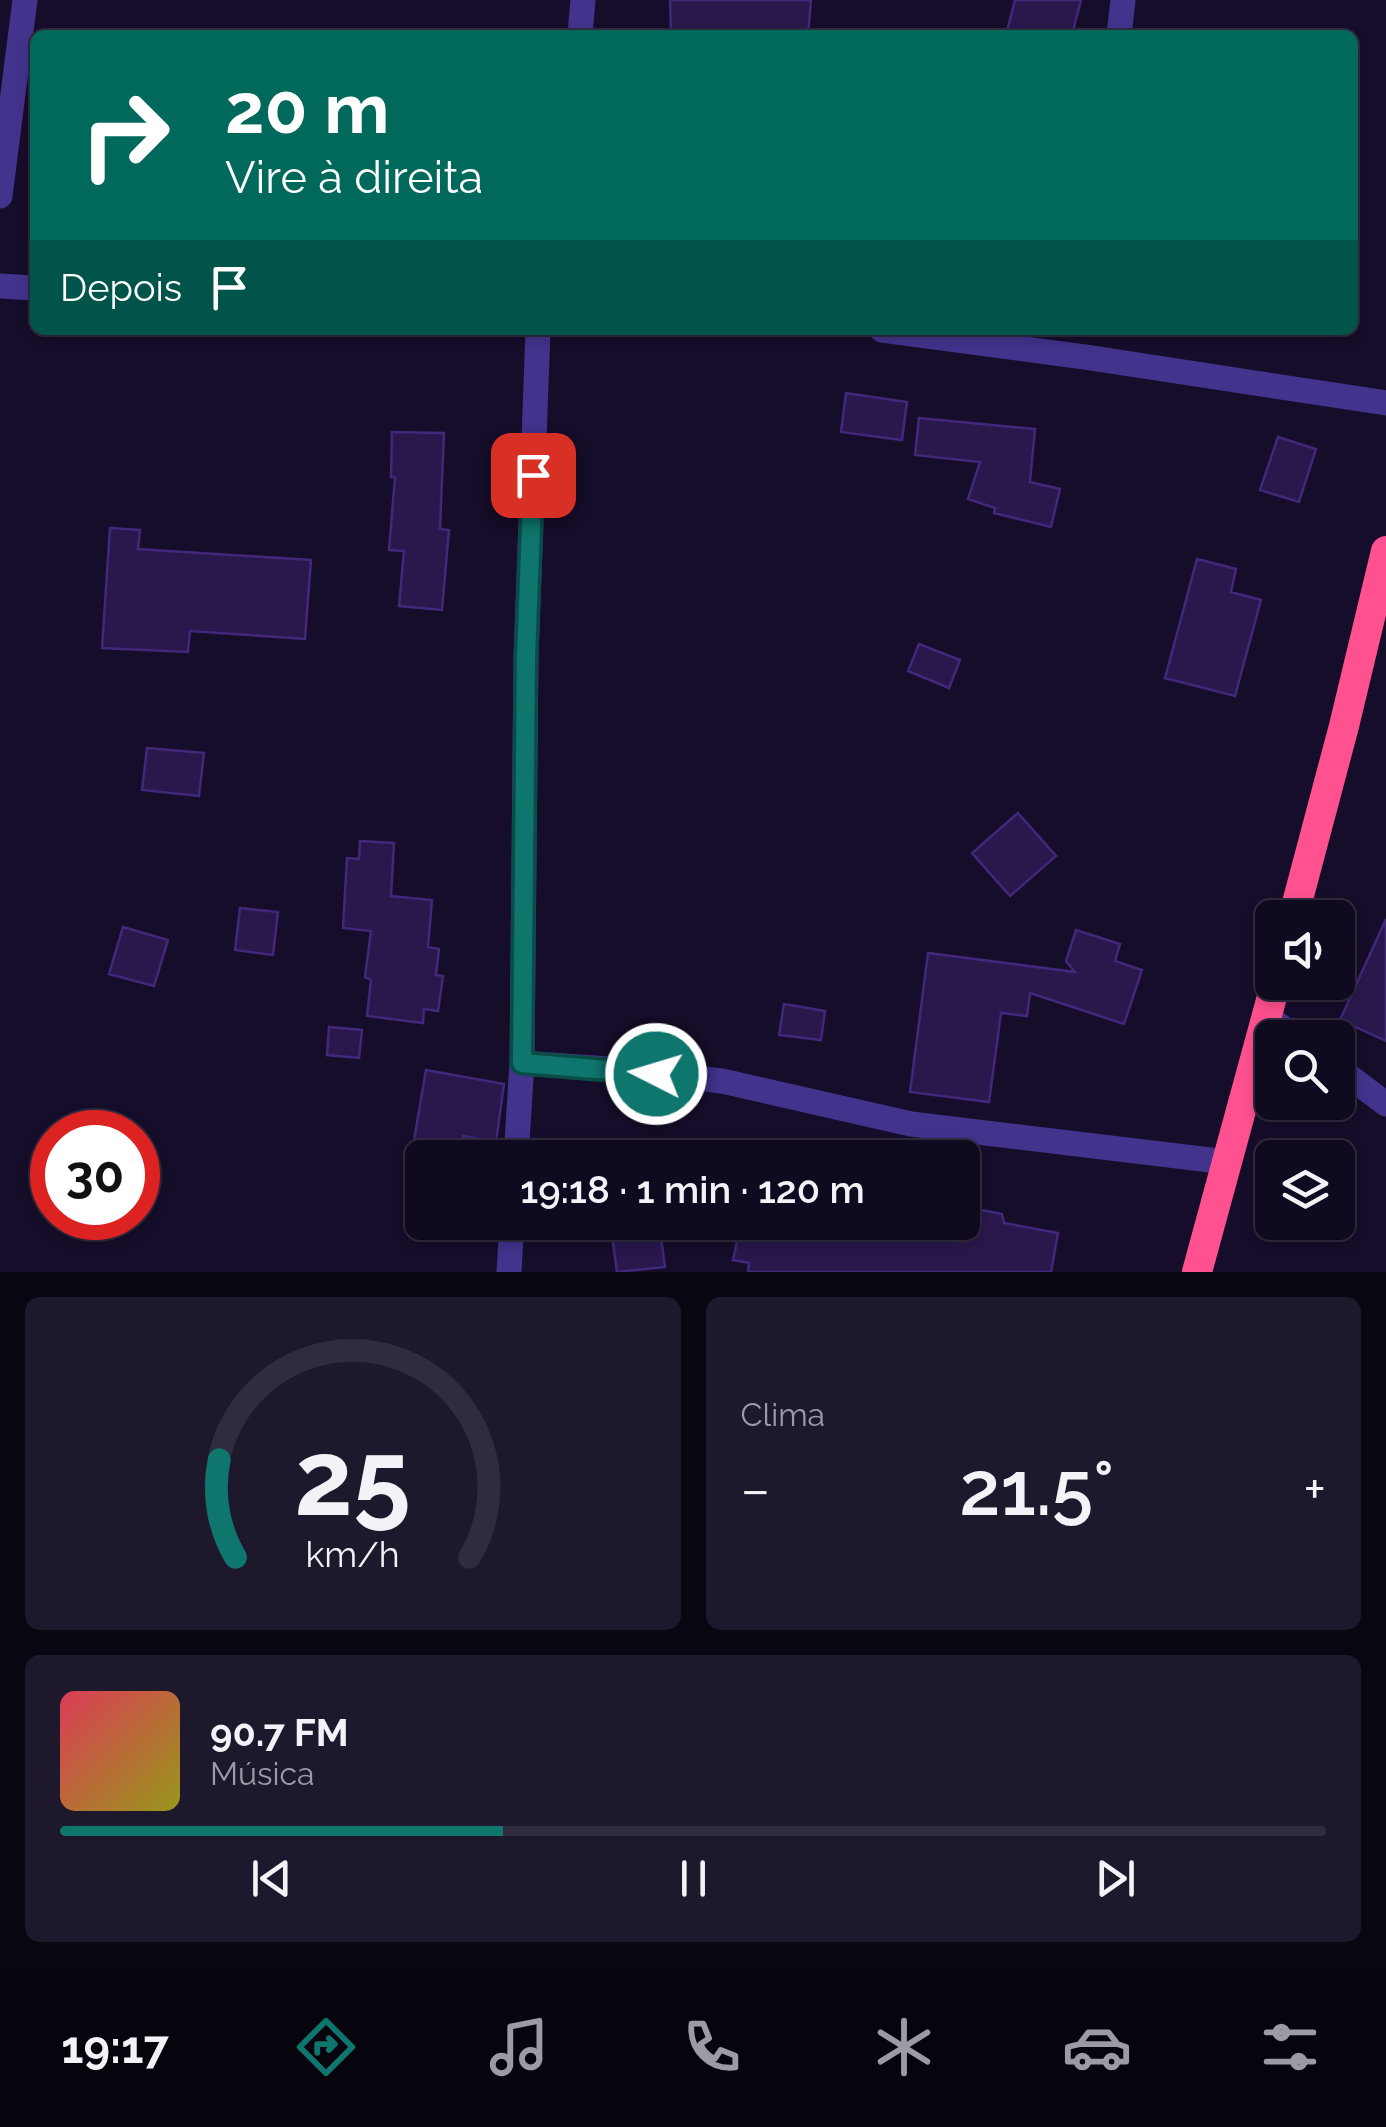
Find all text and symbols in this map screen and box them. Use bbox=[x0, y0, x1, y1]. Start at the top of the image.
text: 20 m bbox=[225, 67, 389, 149]
icon: right bbox=[60, 70, 190, 200]
text: Vire à direita bbox=[225, 151, 483, 204]
icon: arrive bbox=[202, 260, 257, 315]
text: Depois bbox=[60, 265, 182, 310]
pin bbox=[491, 433, 576, 518]
icon: arrive bbox=[506, 448, 561, 503]
map controls bbox=[1255, 900, 1355, 1240]
button: sound bbox=[1255, 900, 1355, 1000]
button: search bbox=[1255, 1020, 1355, 1120]
position arrow bbox=[604, 1022, 708, 1126]
speed limit sign: 30 bbox=[30, 1110, 160, 1240]
button: layers bbox=[1255, 1140, 1355, 1240]
text: 19:18 · 1 min · 120 m bbox=[520, 1167, 865, 1212]
text: Clima bbox=[741, 1396, 825, 1433]
text: 25 bbox=[295, 1417, 411, 1539]
text: 21.5° bbox=[959, 1444, 1114, 1533]
text: − bbox=[741, 1457, 770, 1522]
text: + bbox=[1303, 1457, 1326, 1522]
text: km/h bbox=[306, 1533, 400, 1575]
text: 90.7 FM bbox=[210, 1710, 349, 1755]
text: Música bbox=[210, 1755, 315, 1792]
icon: previous bbox=[244, 1851, 299, 1906]
icon: pause bbox=[666, 1851, 721, 1906]
icon: next bbox=[1088, 1851, 1143, 1906]
icon: directions bbox=[291, 2012, 361, 2082]
icon: music bbox=[484, 2012, 554, 2082]
icon: phone bbox=[677, 2012, 747, 2082]
icon: climate bbox=[869, 2012, 939, 2082]
icon: car bbox=[1062, 2012, 1132, 2082]
icon: filters bbox=[1255, 2012, 1325, 2082]
text: 19:17 bbox=[61, 2021, 169, 2074]

